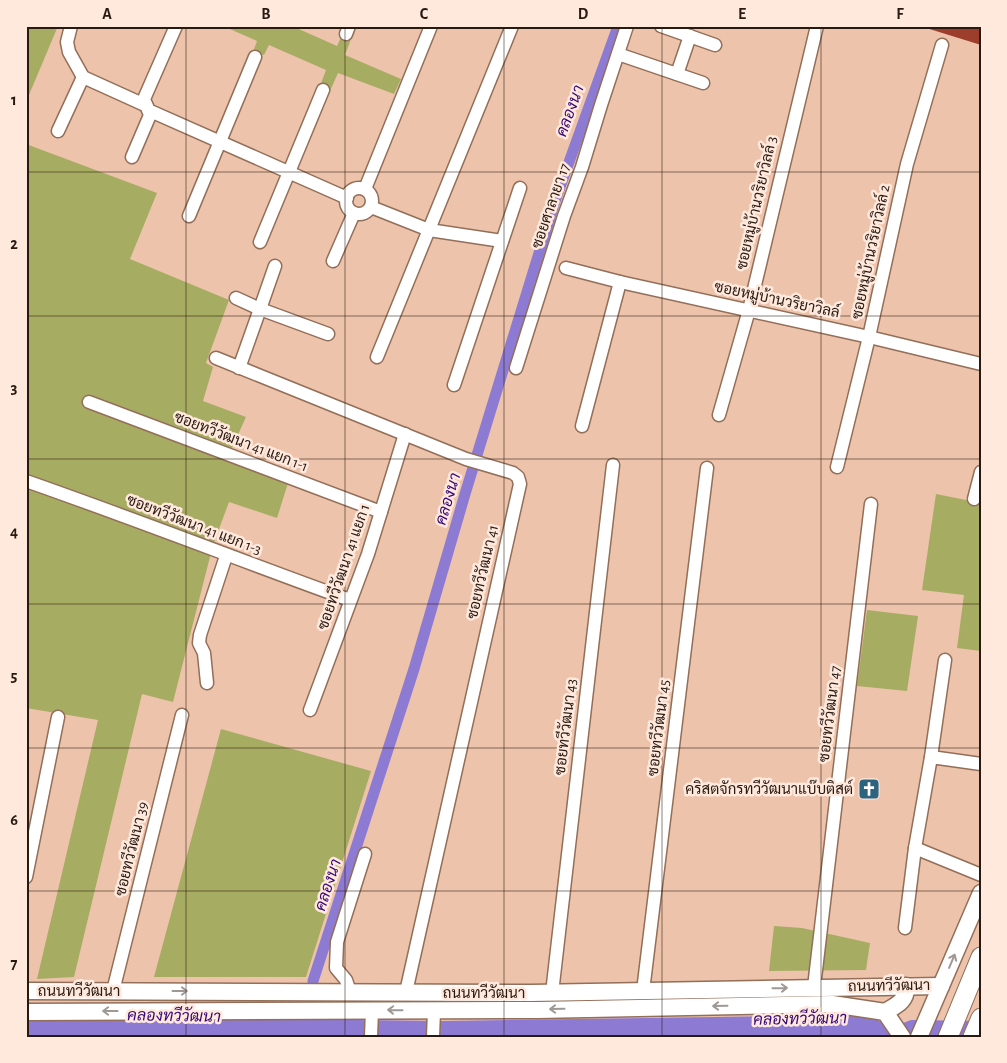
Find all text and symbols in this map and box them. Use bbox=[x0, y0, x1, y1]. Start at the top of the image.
text: A bbox=[102, 6, 112, 22]
text: B bbox=[261, 6, 271, 22]
text: C bbox=[420, 6, 429, 22]
text: D bbox=[578, 6, 589, 22]
text: E bbox=[738, 6, 746, 22]
text: F bbox=[896, 6, 904, 22]
water label: คลองนา bbox=[553, 83, 587, 139]
text: 1 bbox=[11, 92, 17, 108]
street label: ซอยหมู่บ้านวริยาวิลล์ 3 bbox=[731, 134, 782, 272]
street label: ซอยศาลายา 17 bbox=[529, 162, 573, 250]
street label: ซอยหมู่บ้านวริยาวิลล์ 2 bbox=[846, 183, 895, 321]
text: 2 bbox=[10, 236, 18, 252]
street label: ซอยหมู่บ้านวริยาวิลล์ bbox=[713, 276, 842, 323]
text: 3 bbox=[11, 380, 18, 396]
street label: ซอยทวีวัฒนา 41 แยก 1-1 bbox=[172, 407, 311, 474]
water label: คลองนา bbox=[433, 471, 464, 527]
street label: ซอยทวีวัฒนา 41 แยก 1-3 bbox=[125, 490, 264, 558]
street label: ซอยทวีวัฒนา 41 แยก 1 bbox=[313, 501, 373, 632]
street label: ซอยทวีวัฒนา 41 bbox=[462, 523, 501, 620]
text: 4 bbox=[10, 524, 18, 540]
street label: ซอยทวีวัฒนา 47 bbox=[814, 665, 843, 763]
text: 5 bbox=[11, 668, 18, 684]
street label: ซอยทวีวัฒนา 43 bbox=[550, 678, 579, 776]
street label: ซอยทวีวัฒนา 45 bbox=[643, 679, 672, 777]
church icon: คริสตจักรทวีวัฒนาแบ๊บติสต์ bbox=[857, 777, 881, 801]
place label: คริสตจักรทวีวัฒนาแบ๊บติสต์ bbox=[685, 779, 853, 797]
street label: ซอยทวีวัฒนา 39 bbox=[110, 799, 151, 898]
text: 6 bbox=[10, 812, 18, 828]
water label: คลองนา bbox=[312, 857, 344, 913]
one-way arrow bbox=[948, 954, 957, 969]
text: 7 bbox=[11, 956, 18, 972]
street label: ถนนทวีวัฒนา bbox=[848, 975, 930, 994]
street label: ถนนทวีวัฒนา bbox=[38, 981, 120, 999]
street label: ถนนทวีวัฒนา bbox=[443, 983, 525, 1001]
one-way arrow bbox=[772, 983, 788, 992]
one-way arrow bbox=[172, 986, 188, 996]
one-way arrow bbox=[712, 1001, 728, 1011]
water label: คลองทวีวัฒนา bbox=[127, 1003, 221, 1025]
one-way arrow bbox=[387, 1005, 403, 1015]
one-way arrow bbox=[549, 1005, 565, 1014]
one-way arrow bbox=[102, 1006, 118, 1016]
water label: คลองทวีวัฒนา bbox=[753, 1006, 847, 1028]

